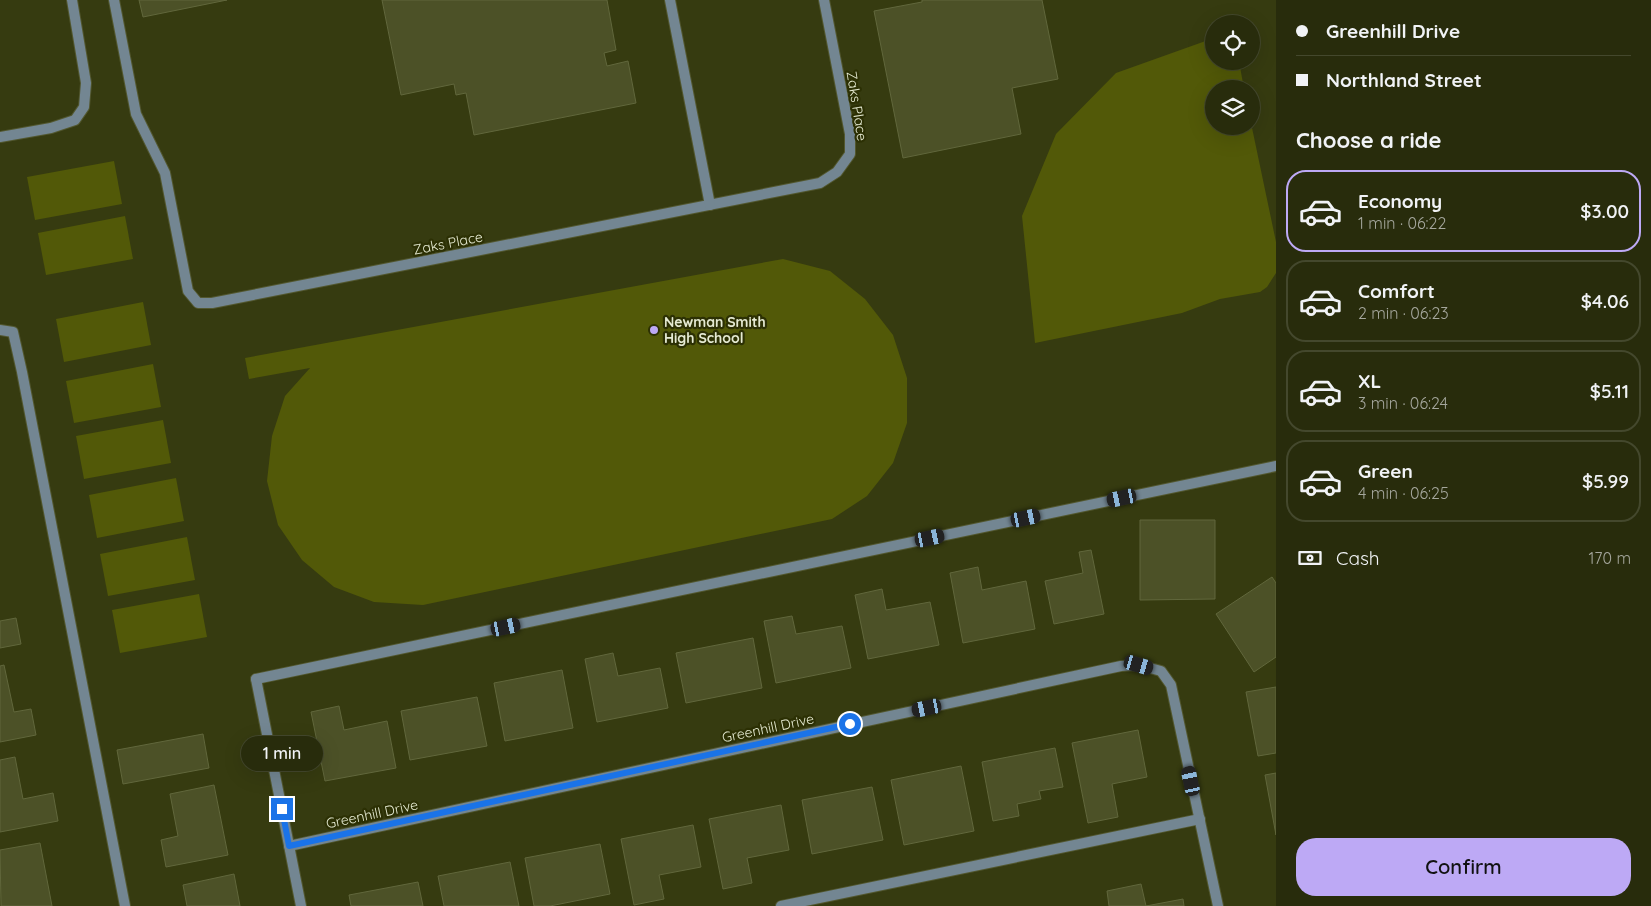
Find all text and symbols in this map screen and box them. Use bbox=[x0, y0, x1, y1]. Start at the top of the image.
map controls bbox=[1205, 15, 1260, 135]
button: locate bbox=[1205, 15, 1260, 70]
text: Greenhill Drive bbox=[1326, 19, 1460, 43]
text: Northland Street bbox=[1326, 68, 1482, 92]
street label: Zaks Place bbox=[843, 70, 871, 142]
button: layers bbox=[1205, 80, 1260, 135]
text: Choose a ride bbox=[1296, 126, 1441, 154]
icon: car bbox=[1298, 189, 1343, 234]
text: Economy bbox=[1358, 189, 1442, 213]
text: $3.00 bbox=[1580, 199, 1629, 223]
text: 1 min · 06:22 bbox=[1358, 213, 1446, 233]
street label: Zaks Place bbox=[412, 227, 484, 259]
icon: car bbox=[1298, 279, 1343, 324]
text: Comfort bbox=[1358, 279, 1435, 303]
text: $4.06 bbox=[1581, 289, 1629, 313]
text: 2 min · 06:23 bbox=[1358, 303, 1449, 323]
place label: Newman Smith High School bbox=[664, 313, 766, 347]
marker: Newman Smith High School bbox=[648, 324, 660, 336]
icon: car bbox=[1298, 369, 1343, 414]
text: XL bbox=[1358, 369, 1381, 393]
text: $5.11 bbox=[1590, 379, 1629, 403]
text: 3 min · 06:24 bbox=[1358, 393, 1448, 413]
icon: car bbox=[1298, 459, 1343, 504]
text: Green bbox=[1358, 459, 1413, 483]
text: $5.99 bbox=[1582, 469, 1629, 493]
text: 4 min · 06:25 bbox=[1358, 483, 1449, 503]
car bbox=[1105, 488, 1138, 508]
car bbox=[1009, 508, 1042, 528]
car bbox=[913, 528, 946, 548]
icon: cash bbox=[1296, 544, 1324, 572]
text: Cash bbox=[1336, 546, 1380, 570]
text: 170 m bbox=[1588, 548, 1631, 568]
car bbox=[489, 617, 522, 637]
car bbox=[1122, 654, 1155, 676]
car bbox=[910, 698, 943, 718]
street label: Greenhill Drive bbox=[720, 709, 816, 747]
route start bbox=[839, 713, 861, 735]
callout: 1 min bbox=[241, 736, 323, 772]
text: 1 min bbox=[263, 743, 301, 763]
car bbox=[1180, 765, 1201, 797]
street label: Greenhill Drive bbox=[324, 795, 420, 833]
route end bbox=[271, 798, 293, 820]
button: Confirm bbox=[1296, 838, 1631, 896]

